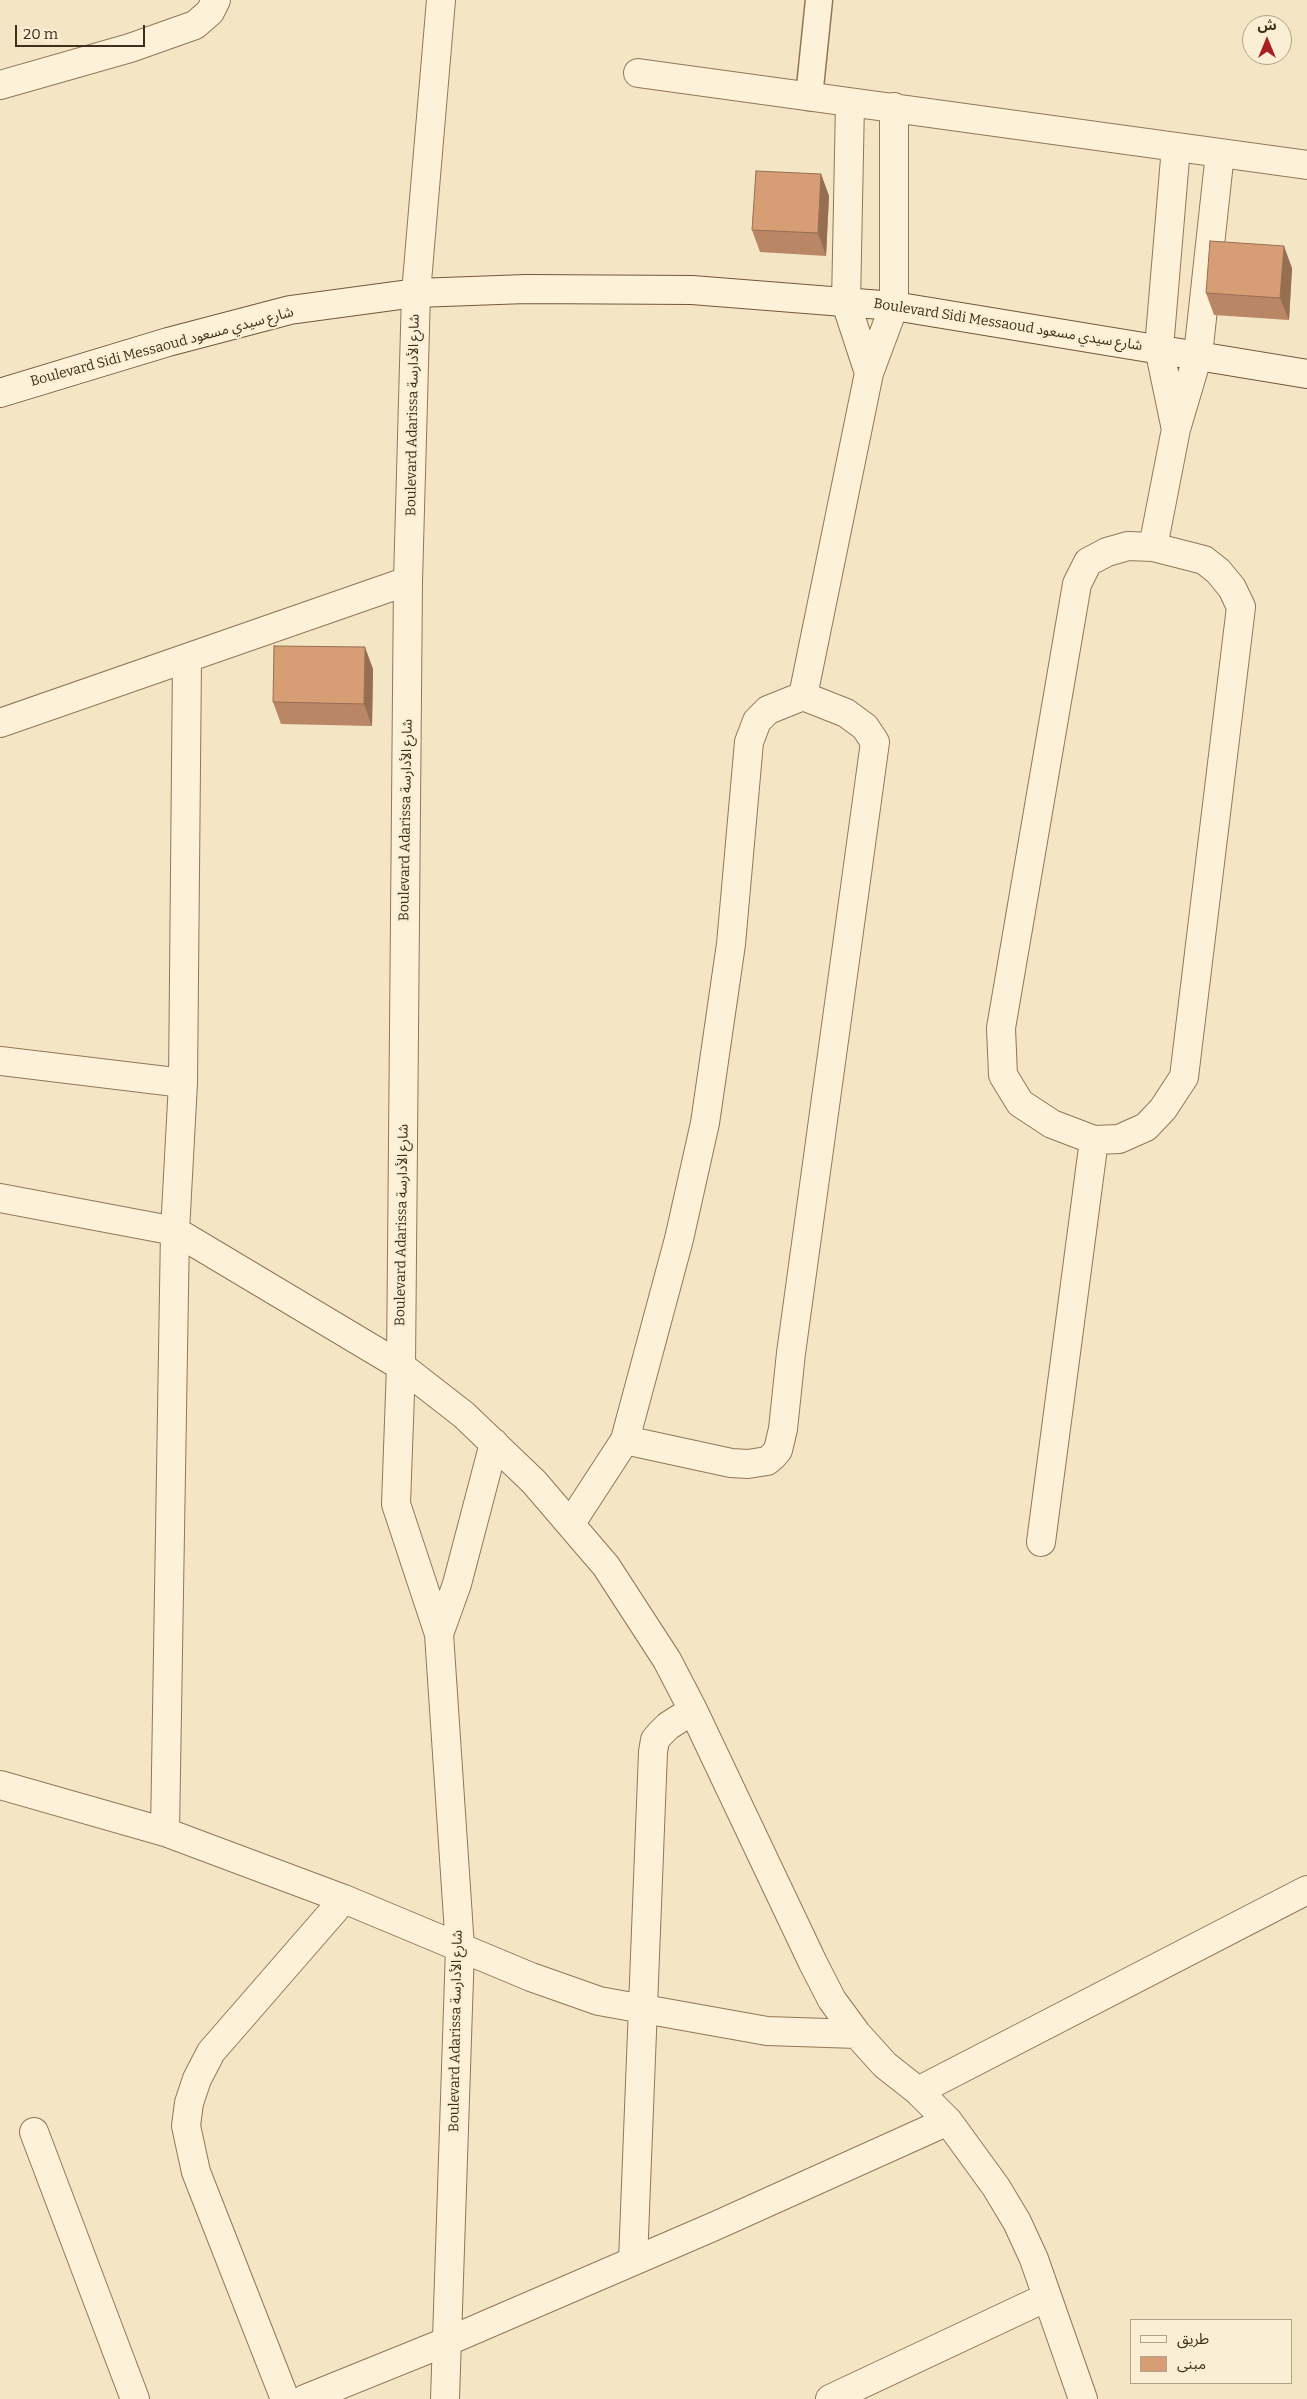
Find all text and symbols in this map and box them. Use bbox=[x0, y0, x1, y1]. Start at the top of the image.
scale bar bbox=[18, 15, 148, 47]
north arrow bbox=[1242, 15, 1292, 65]
text: ش bbox=[1257, 17, 1277, 34]
text: 20 m bbox=[23, 25, 58, 43]
street label: Boulevard Sidi Messaoud شارع سيدي مسعود bbox=[872, 295, 1144, 355]
street label: Boulevard Sidi Messaoud شارع سيدي مسعود bbox=[29, 304, 295, 390]
street label: Boulevard Adarissa شارع الأدارسة bbox=[403, 314, 423, 516]
street label: Boulevard Adarissa شارع الأدارسة bbox=[396, 719, 416, 921]
street label: Boulevard Adarissa شارع الأدارسة bbox=[392, 1124, 412, 1326]
street label: Boulevard Adarissa شارع الأدارسة bbox=[446, 1930, 466, 2132]
legend bbox=[1130, 2319, 1292, 2384]
text: طريق bbox=[1177, 2330, 1209, 2348]
text: مبنى bbox=[1177, 2355, 1206, 2373]

